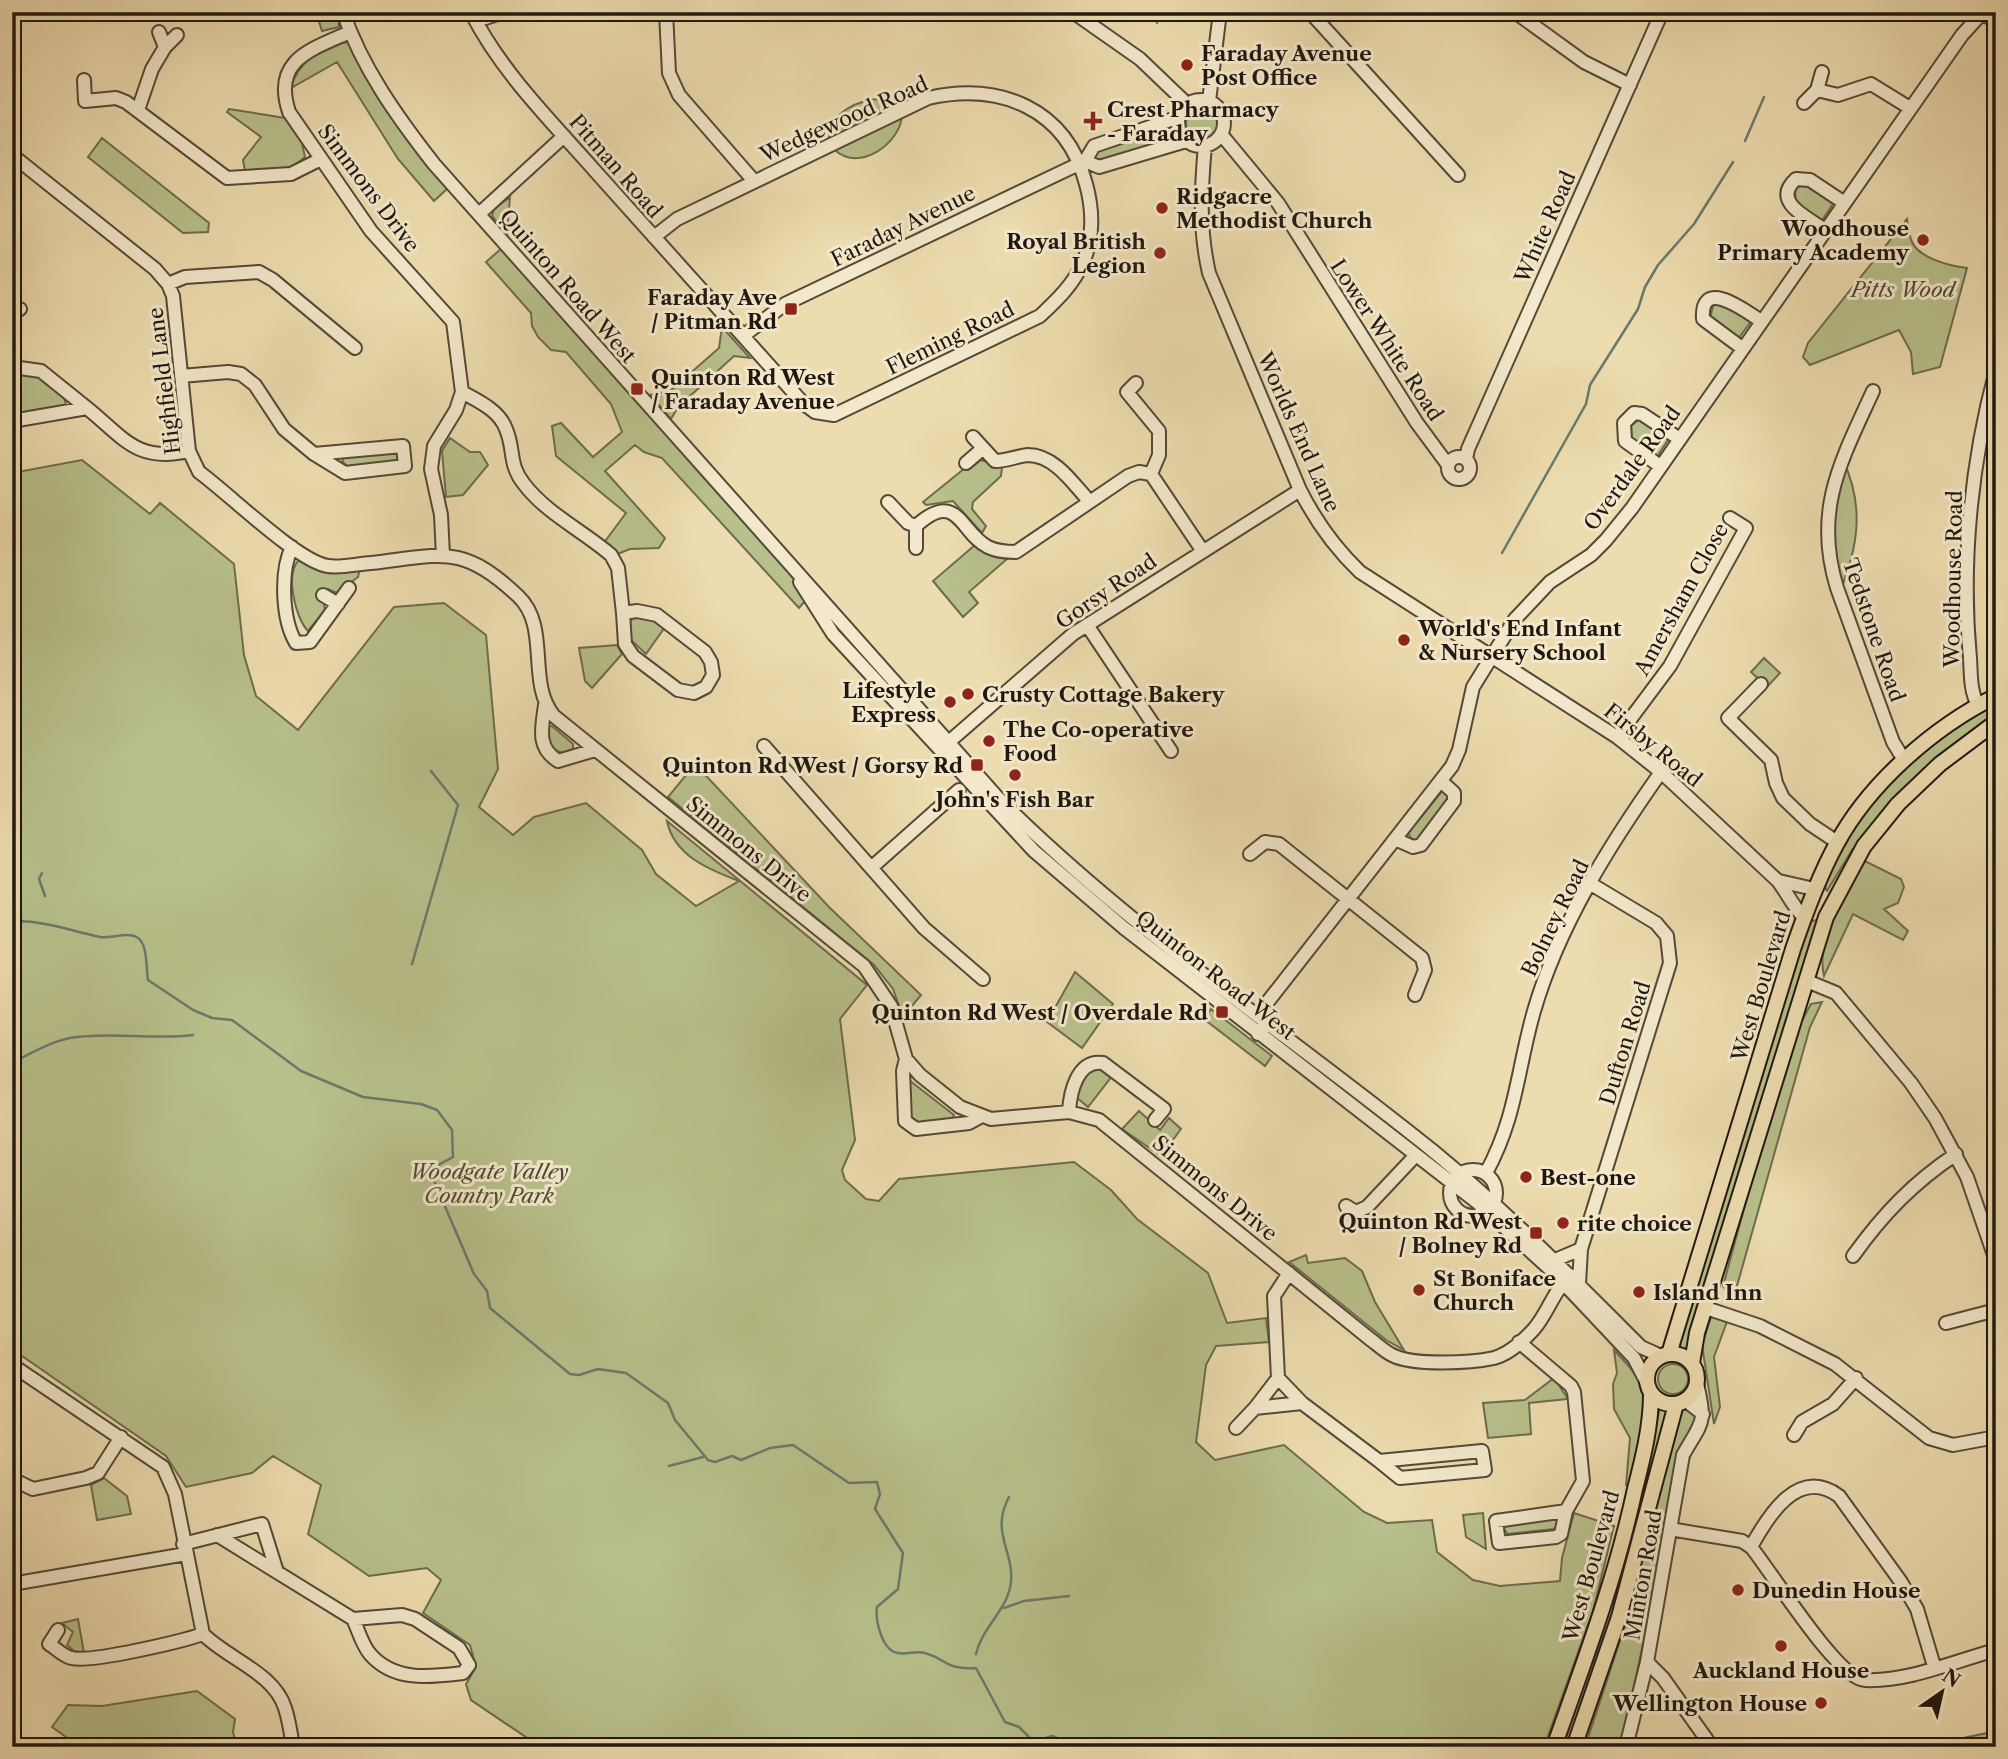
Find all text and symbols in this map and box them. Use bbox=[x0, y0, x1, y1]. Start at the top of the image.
place label: Faraday Avenue Post Office bbox=[1201, 41, 1372, 90]
marker: Faraday Avenue Post Office bbox=[1179, 57, 1195, 73]
street label: Wedgewood Road bbox=[755, 71, 932, 168]
place label: Crest Pharmacy - Faraday bbox=[1107, 97, 1280, 146]
street label: Pitman Road bbox=[564, 109, 668, 223]
marker: Crest Pharmacy - Faraday bbox=[1085, 113, 1101, 129]
street label: Simmons Drive bbox=[313, 119, 425, 257]
street label: White Road bbox=[1509, 167, 1581, 288]
street label: Faraday Avenue bbox=[827, 180, 979, 272]
place label: Ridgacre Methodist Church bbox=[1176, 184, 1373, 233]
marker: Ridgacre Methodist Church bbox=[1154, 200, 1170, 216]
street label: Quinton Road West bbox=[495, 204, 642, 368]
place label: Woodhouse Primary Academy bbox=[1717, 216, 1910, 265]
place label: Royal British Legion bbox=[1006, 229, 1147, 278]
marker: Woodhouse Primary Academy bbox=[1915, 232, 1931, 248]
marker: Royal British Legion bbox=[1152, 245, 1168, 261]
street label: Lower White Road bbox=[1325, 255, 1449, 426]
park label: Pitts Wood bbox=[1849, 277, 1958, 302]
place label: Faraday Ave / Pitman Rd bbox=[647, 285, 777, 334]
street label: Fleming Road bbox=[882, 296, 1018, 380]
marker: Faraday Ave / Pitman Rd bbox=[783, 301, 799, 317]
street label: Highfield Lane bbox=[143, 306, 185, 456]
street label: Worlds End Lane bbox=[1252, 347, 1345, 516]
place label: Quinton Rd West / Faraday Avenue bbox=[651, 365, 835, 414]
marker: Quinton Rd West / Faraday Avenue bbox=[629, 381, 645, 397]
street label: Overdale Road bbox=[1578, 401, 1686, 535]
street label: Woodhouse Road bbox=[1939, 490, 1967, 669]
street label: Amersham Close bbox=[1628, 518, 1733, 680]
street label: Gorsy Road bbox=[1051, 548, 1161, 634]
street label: Tedstone Road bbox=[1838, 555, 1910, 705]
place label: World's End Infant & Nursery School bbox=[1417, 616, 1622, 665]
marker: World's End Infant & Nursery School bbox=[1396, 632, 1412, 648]
place label: Lifestyle Express bbox=[842, 678, 936, 727]
place label: Crusty Cottage Bakery bbox=[982, 682, 1226, 707]
marker: Crusty Cottage Bakery bbox=[960, 686, 976, 702]
marker: Lifestyle Express bbox=[942, 694, 958, 710]
street label: Firsby Road bbox=[1599, 698, 1707, 792]
place label: The Co-operative Food bbox=[1003, 717, 1194, 766]
marker: The Co-operative Food bbox=[981, 733, 997, 749]
place label: Quinton Rd West / Gorsy Rd bbox=[662, 753, 963, 778]
marker: Quinton Rd West / Gorsy Rd bbox=[969, 757, 985, 773]
marker: John's Fish Bar bbox=[1007, 767, 1023, 783]
place label: John's Fish Bar bbox=[932, 787, 1095, 812]
street label: Simmons Drive bbox=[682, 791, 816, 907]
street label: Bolney Road bbox=[1516, 855, 1594, 980]
street label: Quinton Road West bbox=[1131, 905, 1301, 1045]
street label: West Boulevard bbox=[1726, 907, 1796, 1065]
street label: Dufton Road bbox=[1594, 978, 1656, 1108]
place label: Quinton Rd West / Overdale Rd bbox=[872, 1000, 1208, 1025]
marker: Quinton Rd West / Overdale Rd bbox=[1214, 1004, 1230, 1020]
street label: Simmons Drive bbox=[1148, 1130, 1282, 1246]
park label: Woodgate Valley Country Park bbox=[409, 1159, 569, 1208]
place label: Best-one bbox=[1540, 1165, 1636, 1190]
marker: Best-one bbox=[1518, 1169, 1534, 1185]
place label: Quinton Rd West / Bolney Rd bbox=[1338, 1209, 1523, 1258]
place label: rite choice bbox=[1577, 1211, 1692, 1236]
marker: rite choice bbox=[1555, 1215, 1571, 1231]
marker: Quinton Rd West / Bolney Rd bbox=[1528, 1225, 1544, 1241]
place label: St Boniface Church bbox=[1433, 1266, 1556, 1315]
place label: Island Inn bbox=[1653, 1280, 1763, 1305]
marker: St Boniface Church bbox=[1411, 1282, 1427, 1298]
marker: Island Inn bbox=[1631, 1284, 1647, 1300]
street label: West Boulevard bbox=[1557, 1487, 1625, 1646]
street label: Minton Road bbox=[1619, 1508, 1667, 1642]
place label: Dunedin House bbox=[1752, 1578, 1921, 1603]
marker: Dunedin House bbox=[1730, 1582, 1746, 1598]
marker: Auckland House bbox=[1773, 1638, 1789, 1654]
place label: Auckland House bbox=[1692, 1658, 1869, 1683]
north arrow bbox=[1906, 1658, 1976, 1728]
text: N bbox=[1938, 1664, 1965, 1692]
place label: Wellington House bbox=[1612, 1691, 1807, 1716]
marker: Wellington House bbox=[1813, 1695, 1829, 1711]

